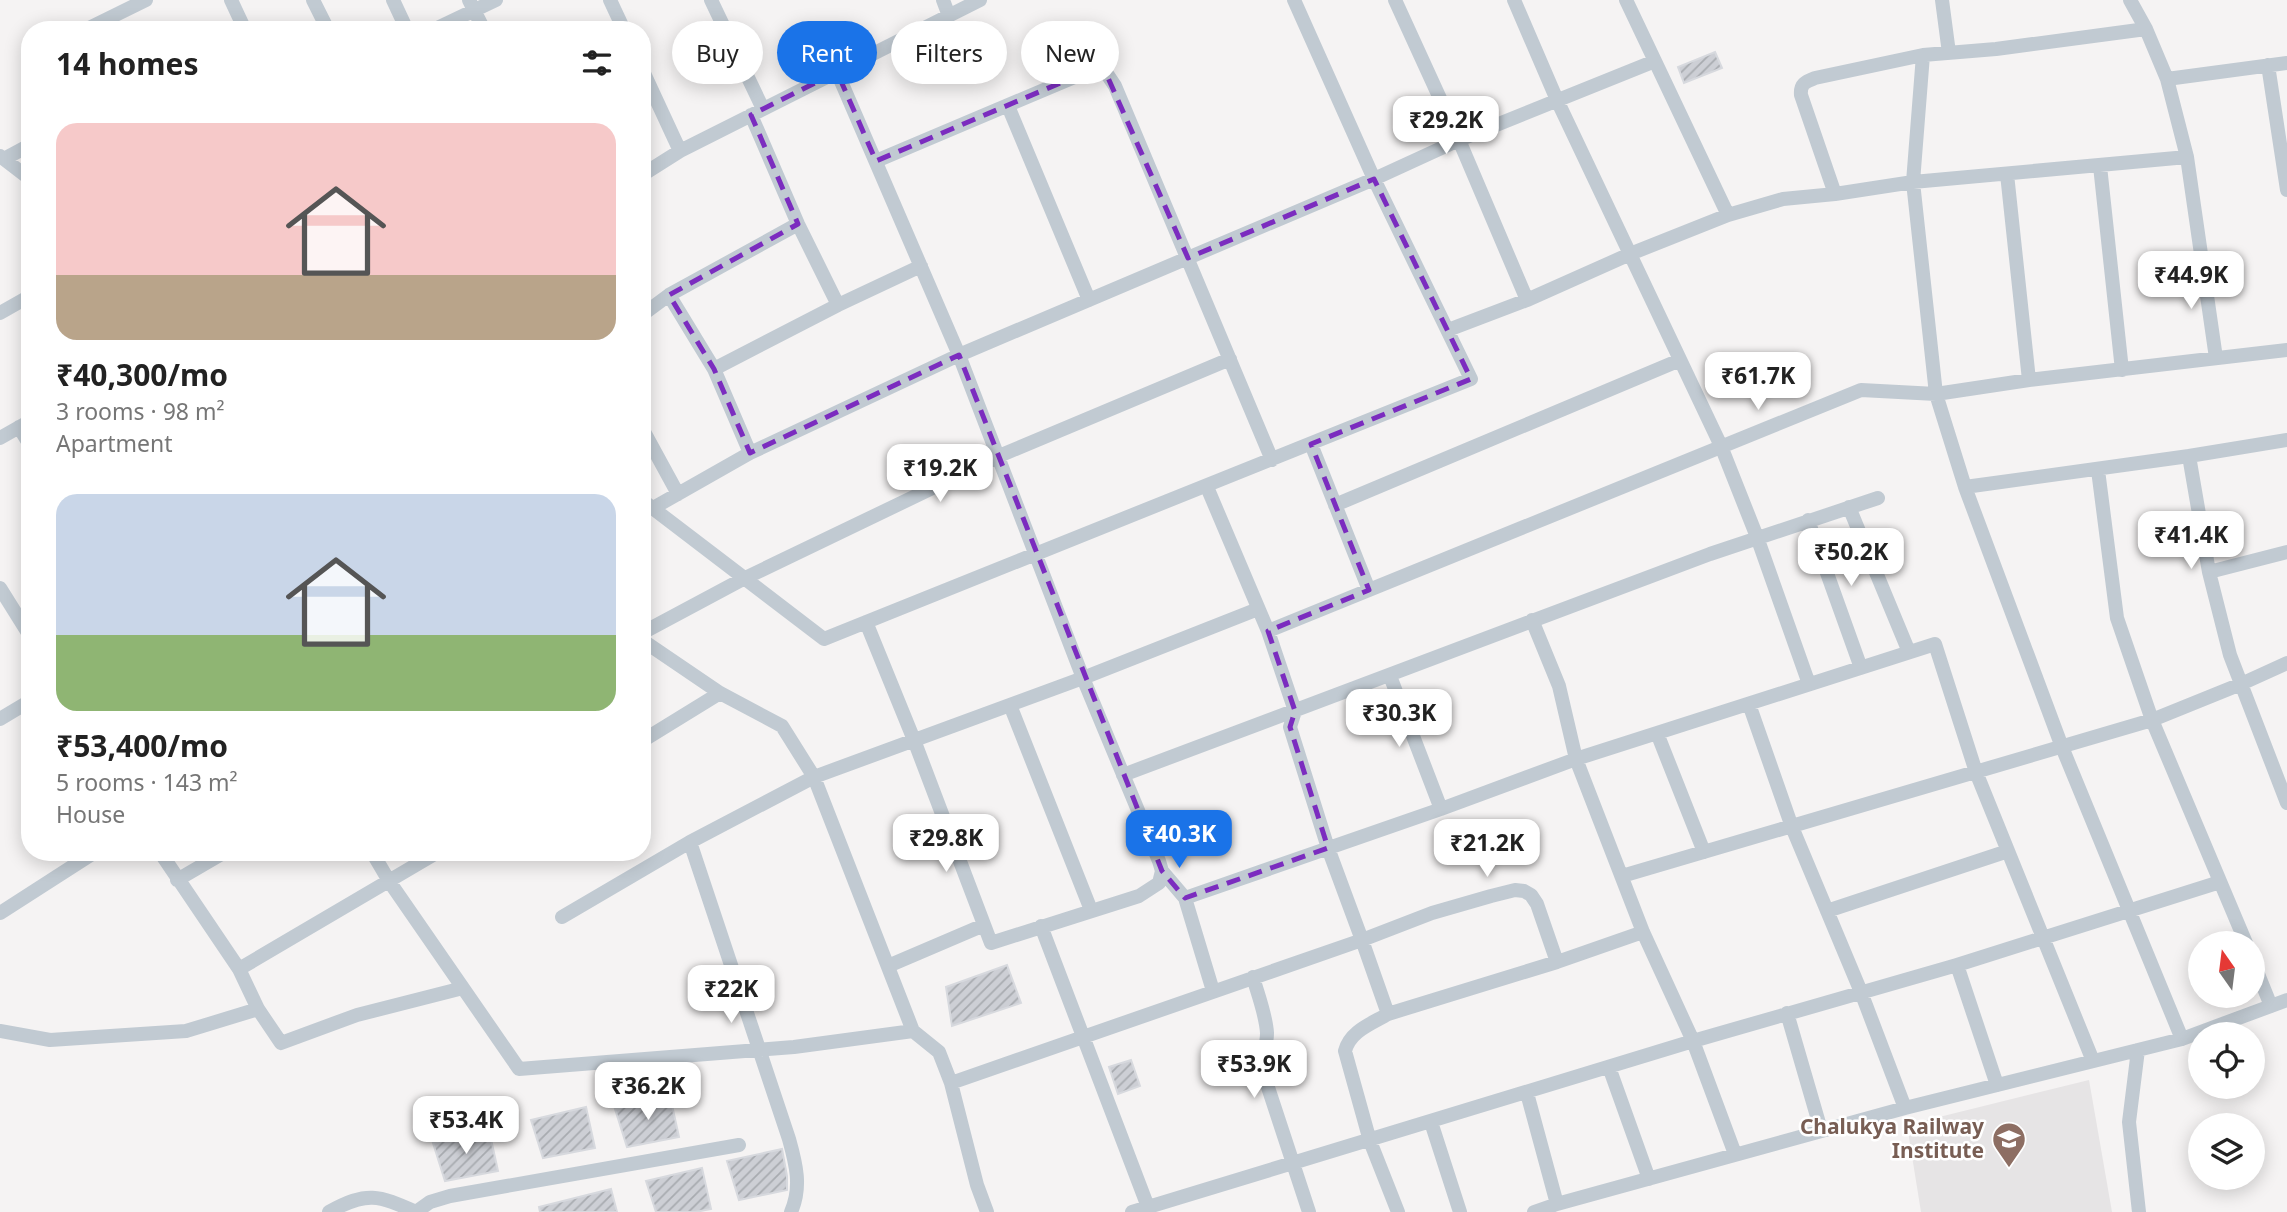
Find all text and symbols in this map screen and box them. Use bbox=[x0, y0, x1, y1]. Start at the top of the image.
chip: Buy bbox=[672, 21, 763, 84]
chip: Rent bbox=[777, 21, 877, 84]
chip: Filters bbox=[891, 21, 1007, 84]
chip: New bbox=[1021, 21, 1119, 84]
text: 14 homes bbox=[56, 43, 199, 84]
icon: filters bbox=[578, 44, 616, 82]
pin: ₹29.2K bbox=[1389, 96, 1503, 156]
text: ₹29.2K bbox=[1409, 103, 1483, 135]
icon: home bbox=[273, 168, 399, 294]
pin: ₹44.9K bbox=[2134, 252, 2248, 311]
text: ₹44.9K bbox=[2154, 258, 2228, 290]
pin: ₹61.7K bbox=[1701, 352, 1815, 412]
text: ₹40,300/mo bbox=[56, 354, 228, 395]
text: ₹61.7K bbox=[1721, 359, 1795, 391]
text: 3 rooms · 98 m² bbox=[56, 395, 225, 427]
text: Apartment bbox=[56, 427, 173, 459]
pin: ₹19.2K bbox=[883, 444, 997, 504]
text: ₹19.2K bbox=[903, 451, 977, 483]
pin: ₹41.4K bbox=[2134, 512, 2248, 571]
text: ₹41.4K bbox=[2154, 518, 2228, 550]
pin: ₹50.2K bbox=[1794, 528, 1908, 588]
text: ₹50.2K bbox=[1814, 535, 1888, 567]
icon: home bbox=[273, 539, 399, 665]
pin: ₹30.3K bbox=[1342, 690, 1456, 749]
text: ₹30.3K bbox=[1362, 696, 1436, 728]
text: ₹53,400/mo bbox=[56, 725, 228, 766]
text: 5 rooms · 143 m² bbox=[56, 766, 238, 798]
text: House bbox=[56, 798, 125, 830]
pin: ₹40.3K bbox=[1122, 810, 1236, 870]
pin: ₹29.8K bbox=[889, 814, 1003, 874]
text: ₹40.3K bbox=[1142, 817, 1216, 849]
pin: ₹21.2K bbox=[1430, 820, 1544, 879]
text: ₹29.8K bbox=[909, 821, 983, 853]
text: ₹21.2K bbox=[1450, 826, 1524, 858]
north arrow bbox=[2188, 931, 2264, 1008]
map controls bbox=[2188, 931, 2265, 1190]
pin: ₹22K bbox=[690, 965, 772, 1025]
text: ₹22K bbox=[704, 972, 758, 1004]
button: locate bbox=[2188, 1022, 2265, 1099]
pin: ₹53.9K bbox=[1197, 1040, 1311, 1100]
text: ₹53.9K bbox=[1217, 1047, 1291, 1079]
pin: ₹36.2K bbox=[591, 1062, 705, 1122]
text: ₹36.2K bbox=[611, 1069, 685, 1101]
pin: ₹53.4K bbox=[409, 1096, 523, 1156]
text: ₹53.4K bbox=[429, 1103, 503, 1135]
place label: Chalukya Railway Institute bbox=[1800, 1112, 1984, 1164]
button: layers bbox=[2188, 1113, 2265, 1190]
school or university icon: Chalukya Railway Institute bbox=[1990, 1120, 2028, 1169]

